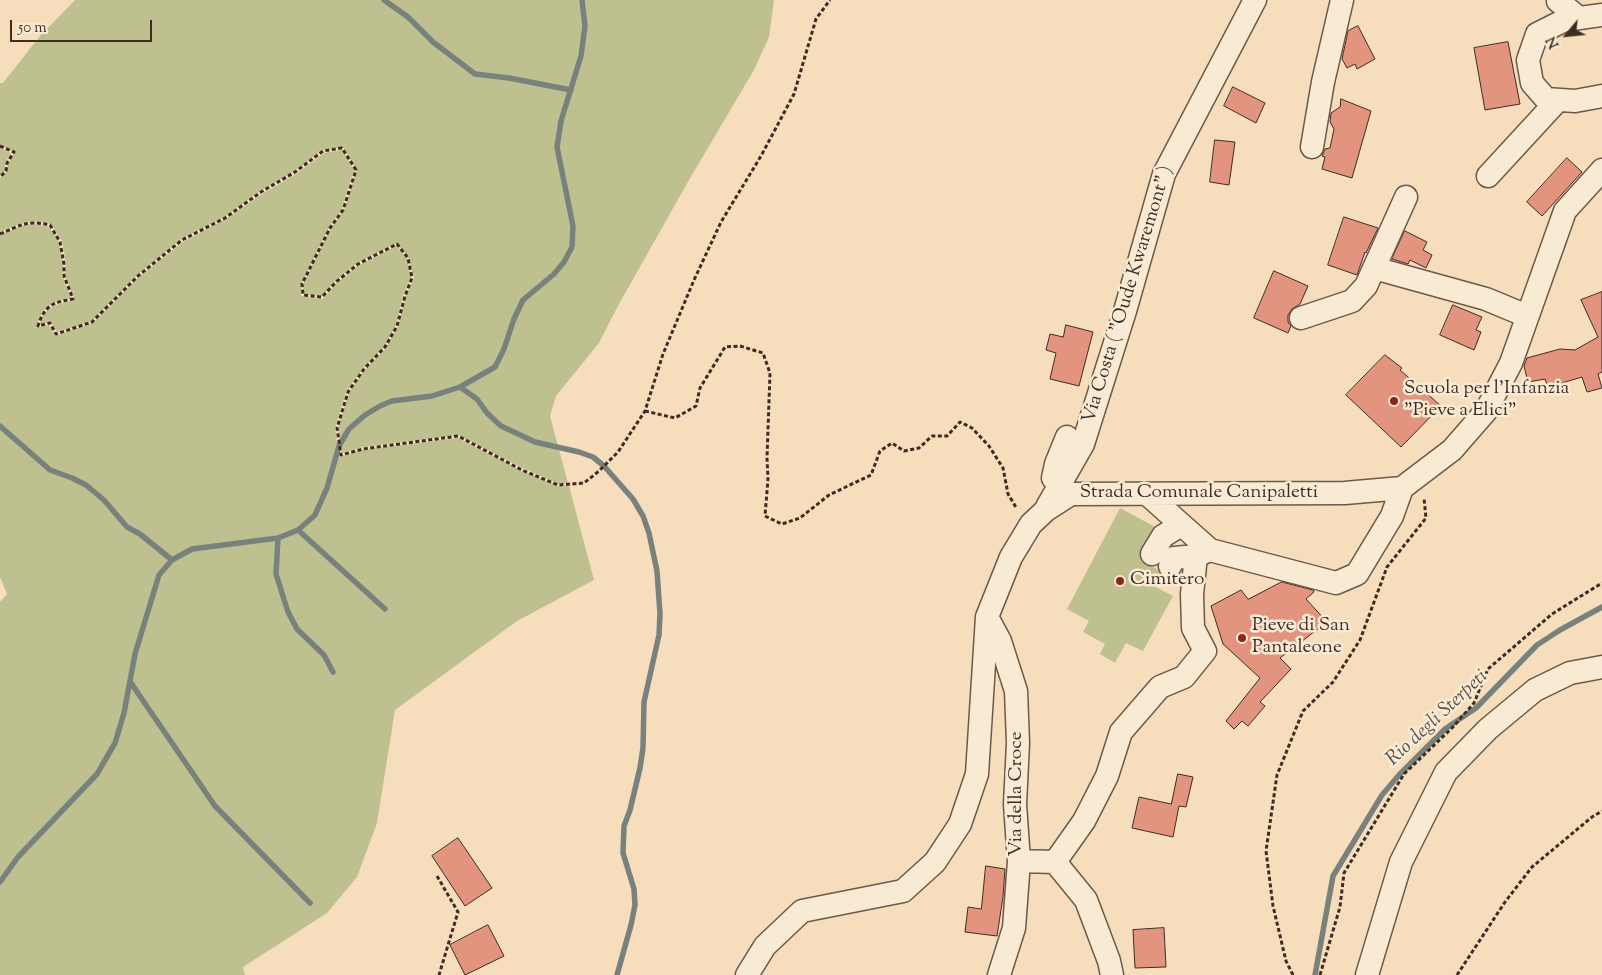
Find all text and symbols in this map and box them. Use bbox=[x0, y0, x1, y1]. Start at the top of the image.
scale bar bbox=[12, 10, 155, 42]
north arrow bbox=[1542, 10, 1592, 60]
text: 50 m bbox=[18, 18, 47, 39]
text: N bbox=[1542, 32, 1565, 52]
street label: Via Costa ( "Oude Kwaremont" ) bbox=[1079, 164, 1179, 426]
place label: Scuola per l'Infanzia "Pieve a Elici" bbox=[1404, 379, 1569, 423]
marker: Scuola per l'Infanzia "Pieve a Elici" bbox=[1388, 395, 1400, 407]
street label: Strada Comunale Canipaletti bbox=[1080, 483, 1318, 505]
place label: Cimitero bbox=[1130, 570, 1204, 592]
marker: Cimitero bbox=[1114, 575, 1126, 587]
place label: Pieve di San Pantaleone bbox=[1252, 616, 1350, 660]
marker: Pieve di San Pantaleone bbox=[1236, 632, 1248, 644]
water label: Rio degli Sterpeti bbox=[1382, 666, 1494, 772]
street label: Via della Croce bbox=[1007, 731, 1029, 857]

